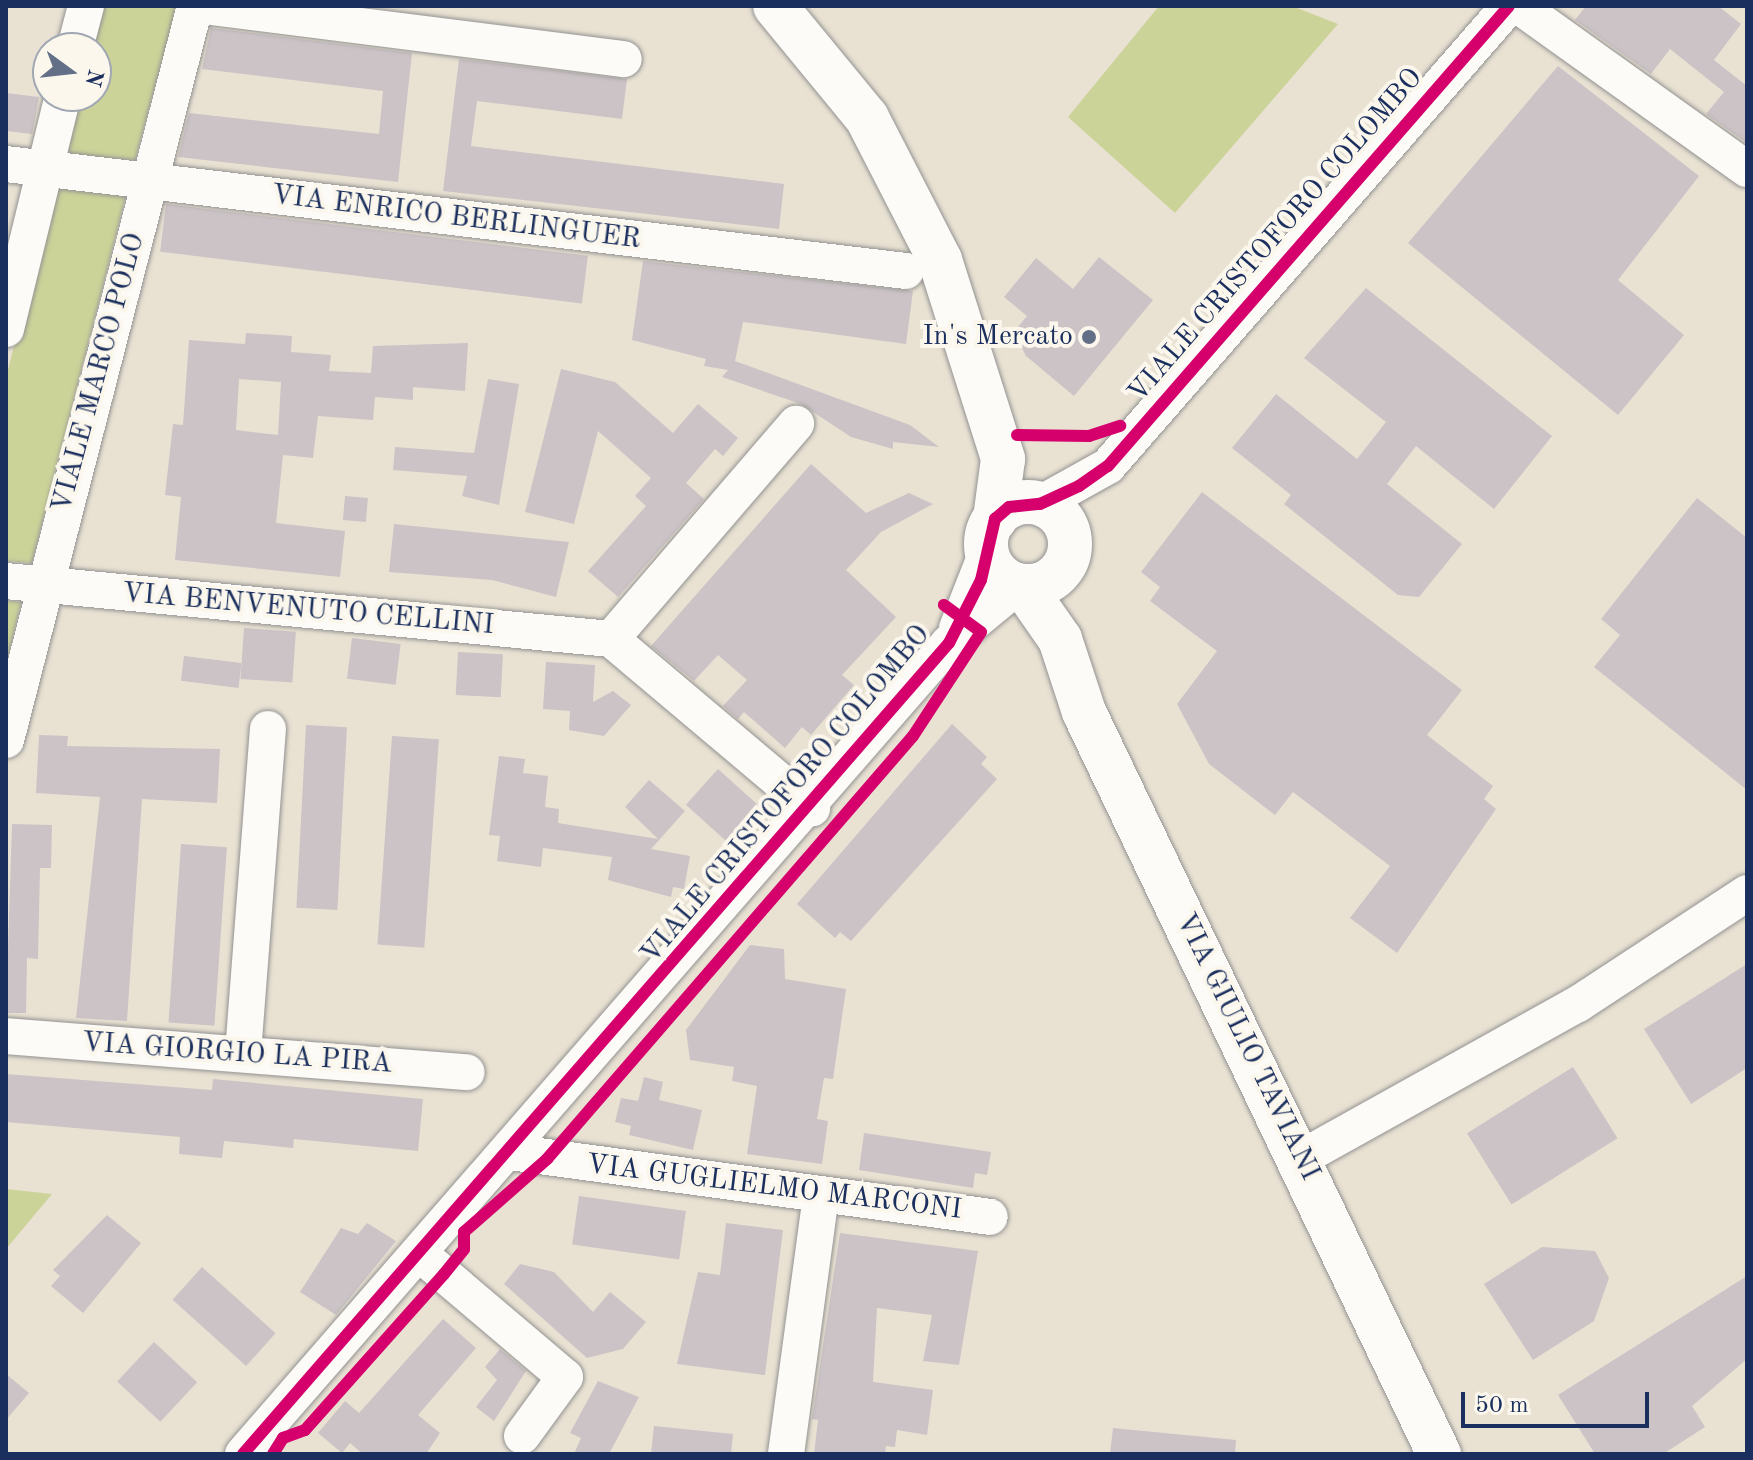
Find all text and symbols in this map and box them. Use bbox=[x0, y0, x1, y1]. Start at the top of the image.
north arrow bbox=[32, 32, 112, 112]
street label: VIALE CRISTOFORO COLOMBO bbox=[1122, 62, 1430, 410]
text: N bbox=[80, 67, 106, 89]
street label: VIA ENRICO BERLINGUER bbox=[270, 179, 642, 257]
street label: VIALE MARCO POLO bbox=[45, 230, 153, 516]
place label: In's Mercato bbox=[923, 320, 1073, 354]
marker: In's Mercato bbox=[1080, 328, 1098, 346]
street label: VIA BENVENUTO CELLINI bbox=[121, 577, 495, 643]
street label: VIALE CRISTOFORO COLOMBO bbox=[634, 619, 938, 971]
street label: VIA GIULIO TAVIANI bbox=[1168, 908, 1326, 1186]
street label: VIA GIORGIO LA PIRA bbox=[81, 1026, 393, 1082]
street label: VIA GUGLIELMO MARCONI bbox=[584, 1148, 964, 1228]
scale bar bbox=[1465, 1376, 1653, 1426]
text: 50 m bbox=[1475, 1394, 1529, 1418]

